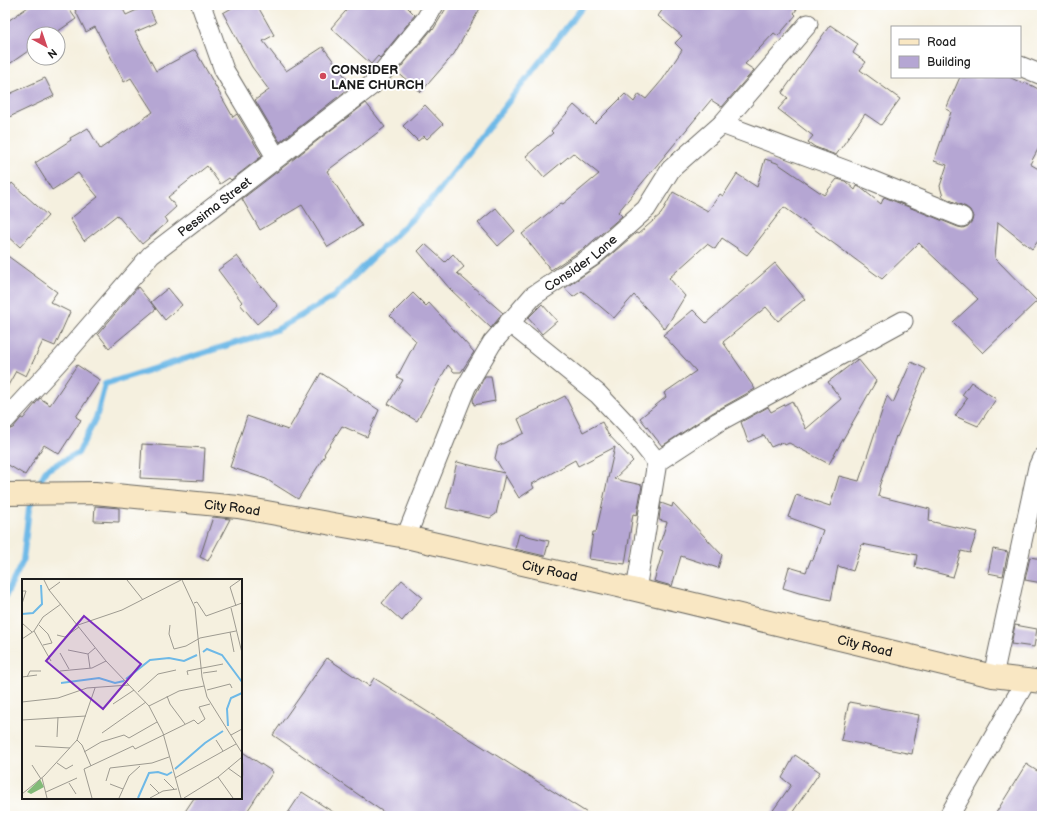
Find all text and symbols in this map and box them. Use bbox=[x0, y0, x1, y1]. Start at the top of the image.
north arrow bbox=[26, 26, 66, 66]
legend bbox=[891, 26, 1021, 78]
text: Road bbox=[927, 35, 956, 50]
text: N bbox=[45, 46, 59, 61]
text: Building bbox=[927, 55, 971, 70]
place label: CONSIDER LANE CHURCH bbox=[331, 62, 424, 93]
marker: CONSIDER LANE CHURCH bbox=[318, 71, 328, 81]
street label: Pessima Street bbox=[175, 174, 255, 241]
street label: Consider Lane bbox=[541, 231, 621, 295]
street label: City Road bbox=[203, 497, 261, 520]
street label: City Road bbox=[520, 557, 579, 585]
inset map bbox=[22, 579, 242, 799]
street label: City Road bbox=[836, 632, 894, 661]

